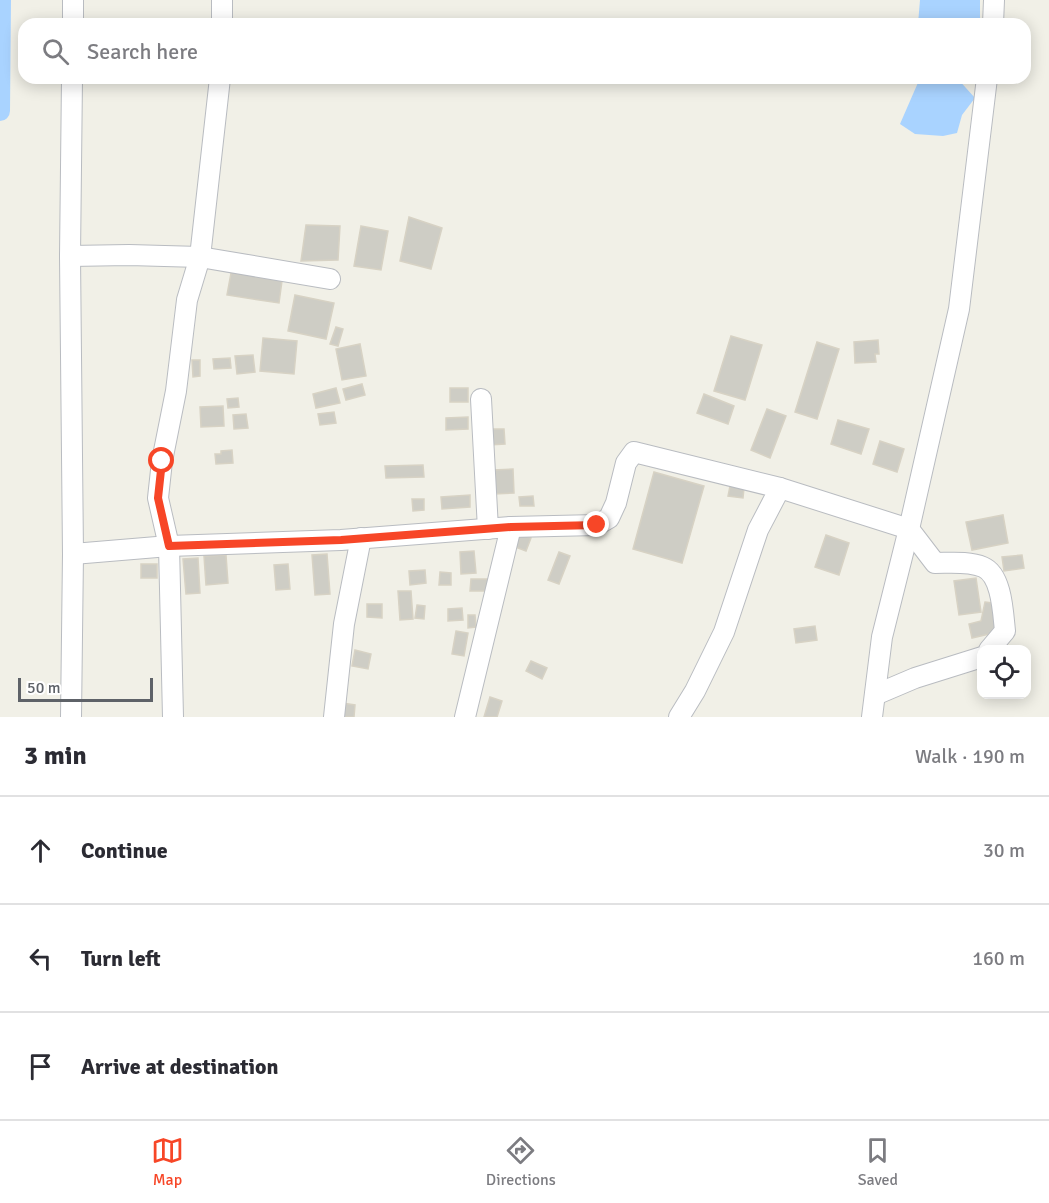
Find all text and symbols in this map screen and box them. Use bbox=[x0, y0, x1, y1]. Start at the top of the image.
search box bbox=[18, 18, 1031, 84]
icon: search bbox=[39, 35, 72, 68]
text: Search here bbox=[87, 38, 198, 65]
route start bbox=[148, 447, 174, 473]
route end bbox=[583, 511, 609, 537]
map controls bbox=[977, 645, 1031, 699]
button: locate bbox=[977, 645, 1031, 699]
scale bar bbox=[18, 675, 153, 702]
text: 50 m bbox=[27, 678, 61, 698]
text: 3 min bbox=[24, 740, 87, 772]
text: Walk · 190 m bbox=[915, 744, 1025, 769]
icon: ahead bbox=[24, 834, 57, 867]
text: Continue bbox=[81, 837, 168, 864]
text: 30 m bbox=[983, 838, 1025, 863]
icon: left bbox=[24, 942, 57, 975]
text: Turn left bbox=[81, 945, 161, 972]
text: 160 m bbox=[972, 946, 1025, 971]
icon: arrive bbox=[24, 1050, 57, 1083]
text: Arrive at destination bbox=[81, 1053, 278, 1080]
tab: Map bbox=[151, 1134, 184, 1190]
tab: Directions bbox=[486, 1134, 556, 1190]
tab: Saved bbox=[858, 1134, 898, 1190]

